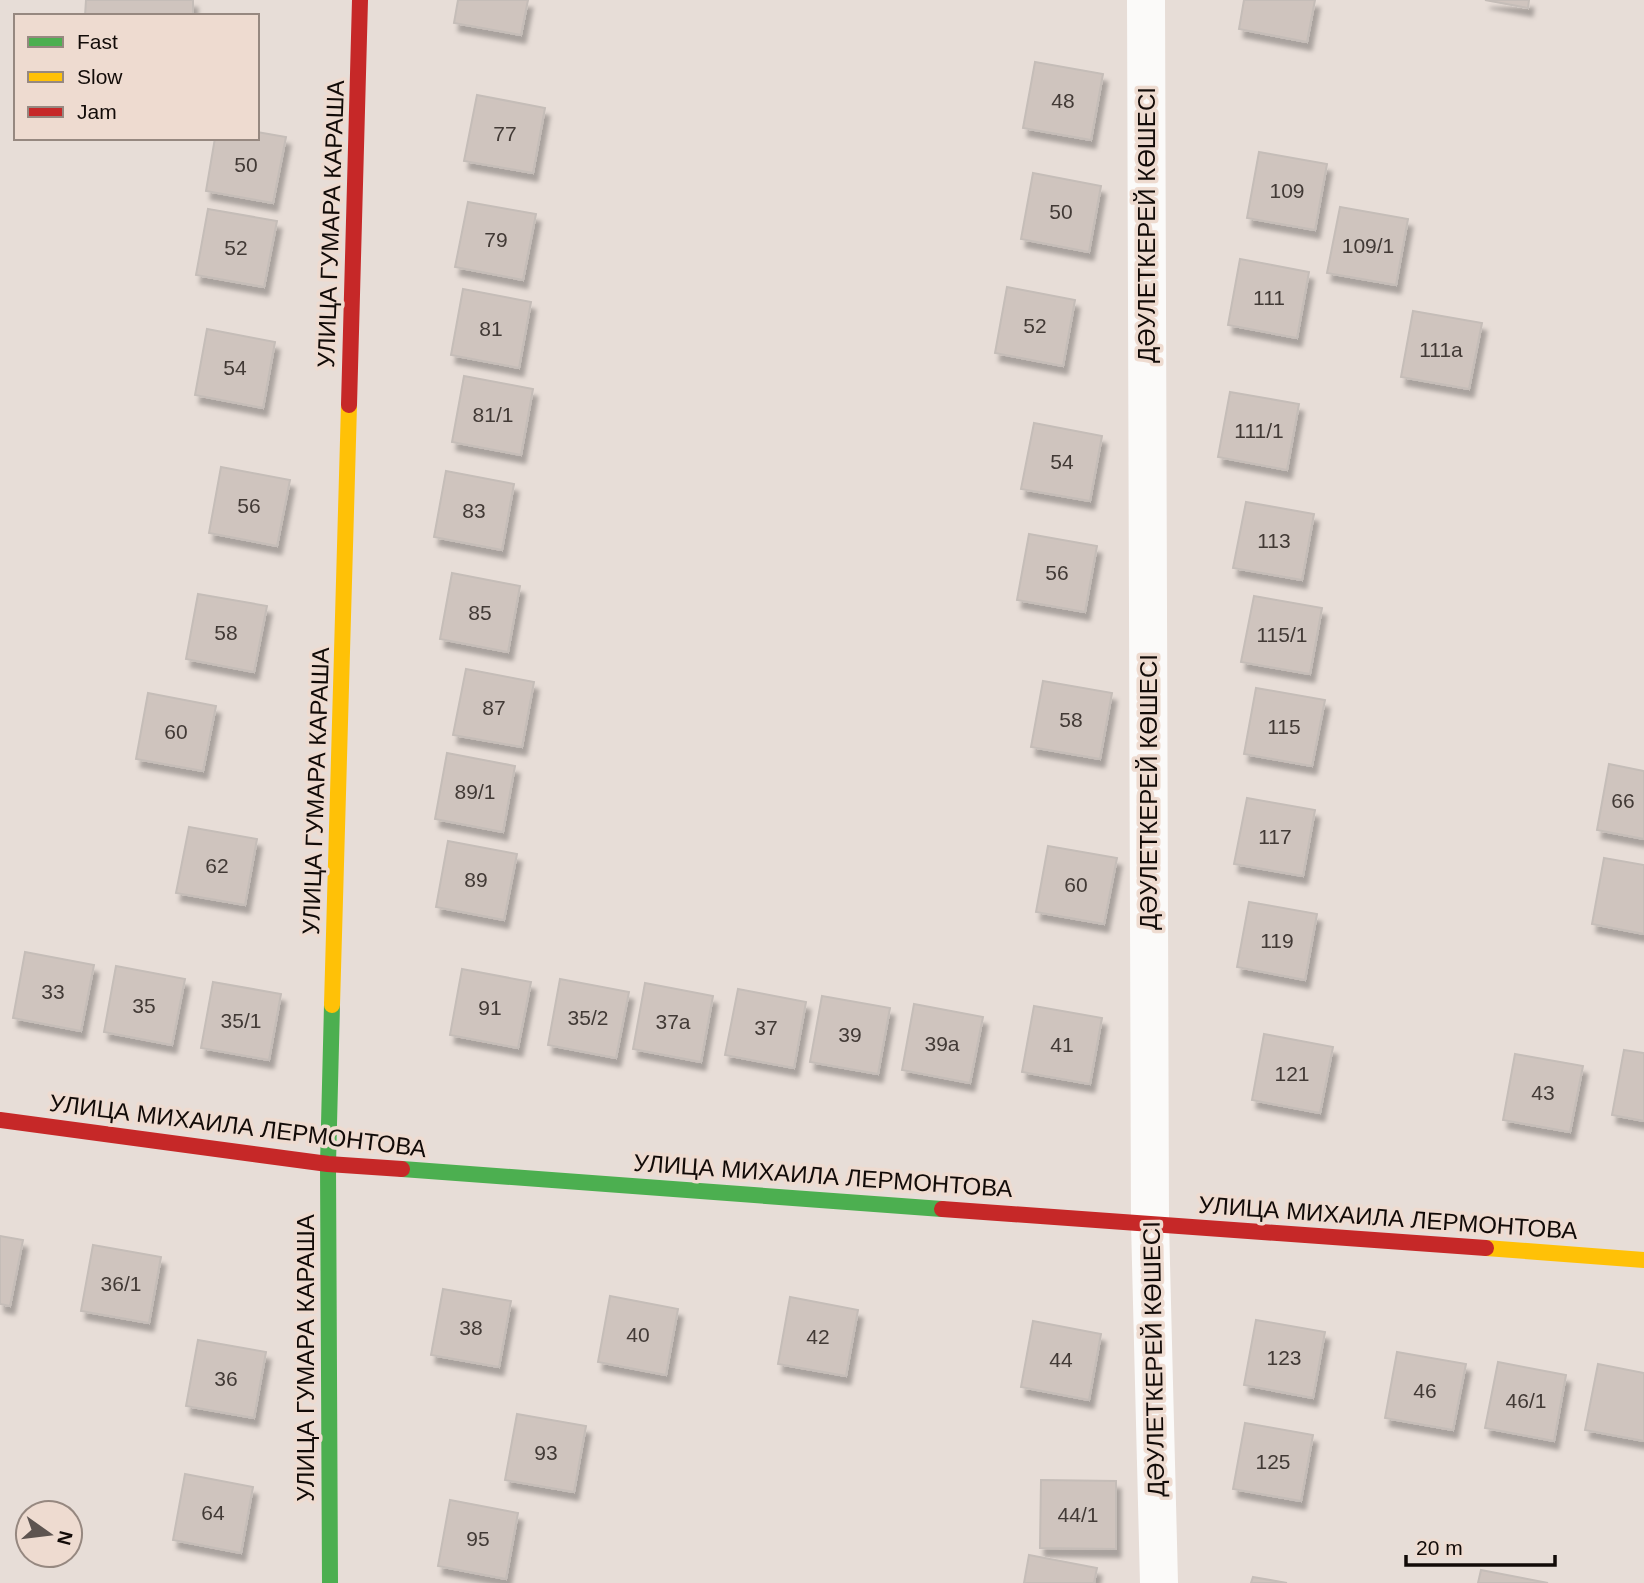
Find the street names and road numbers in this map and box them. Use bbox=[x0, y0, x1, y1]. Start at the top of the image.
street label: УЛИЦА ГУМАРА КАРАША bbox=[312, 80, 349, 368]
street label: ДӘУЛЕТКЕРЕЙ КӨШЕСІ bbox=[1133, 87, 1160, 363]
street label: УЛИЦА ГУМАРА КАРАША bbox=[297, 647, 334, 935]
street label: ДӘУЛЕТКЕРЕЙ КӨШЕСІ bbox=[1135, 654, 1162, 930]
street label: УЛИЦА МИХАИЛА ЛЕРМОНТОВА bbox=[48, 1089, 428, 1162]
street label: УЛИЦА МИХАИЛА ЛЕРМОНТОВА bbox=[633, 1149, 1013, 1202]
street label: УЛИЦА МИХАИЛА ЛЕРМОНТОВА bbox=[1198, 1191, 1578, 1244]
street label: УЛИЦА ГУМАРА КАРАША bbox=[292, 1214, 319, 1502]
street label: ДӘУЛЕТКЕРЕЙ КӨШЕСІ bbox=[1138, 1221, 1169, 1497]

